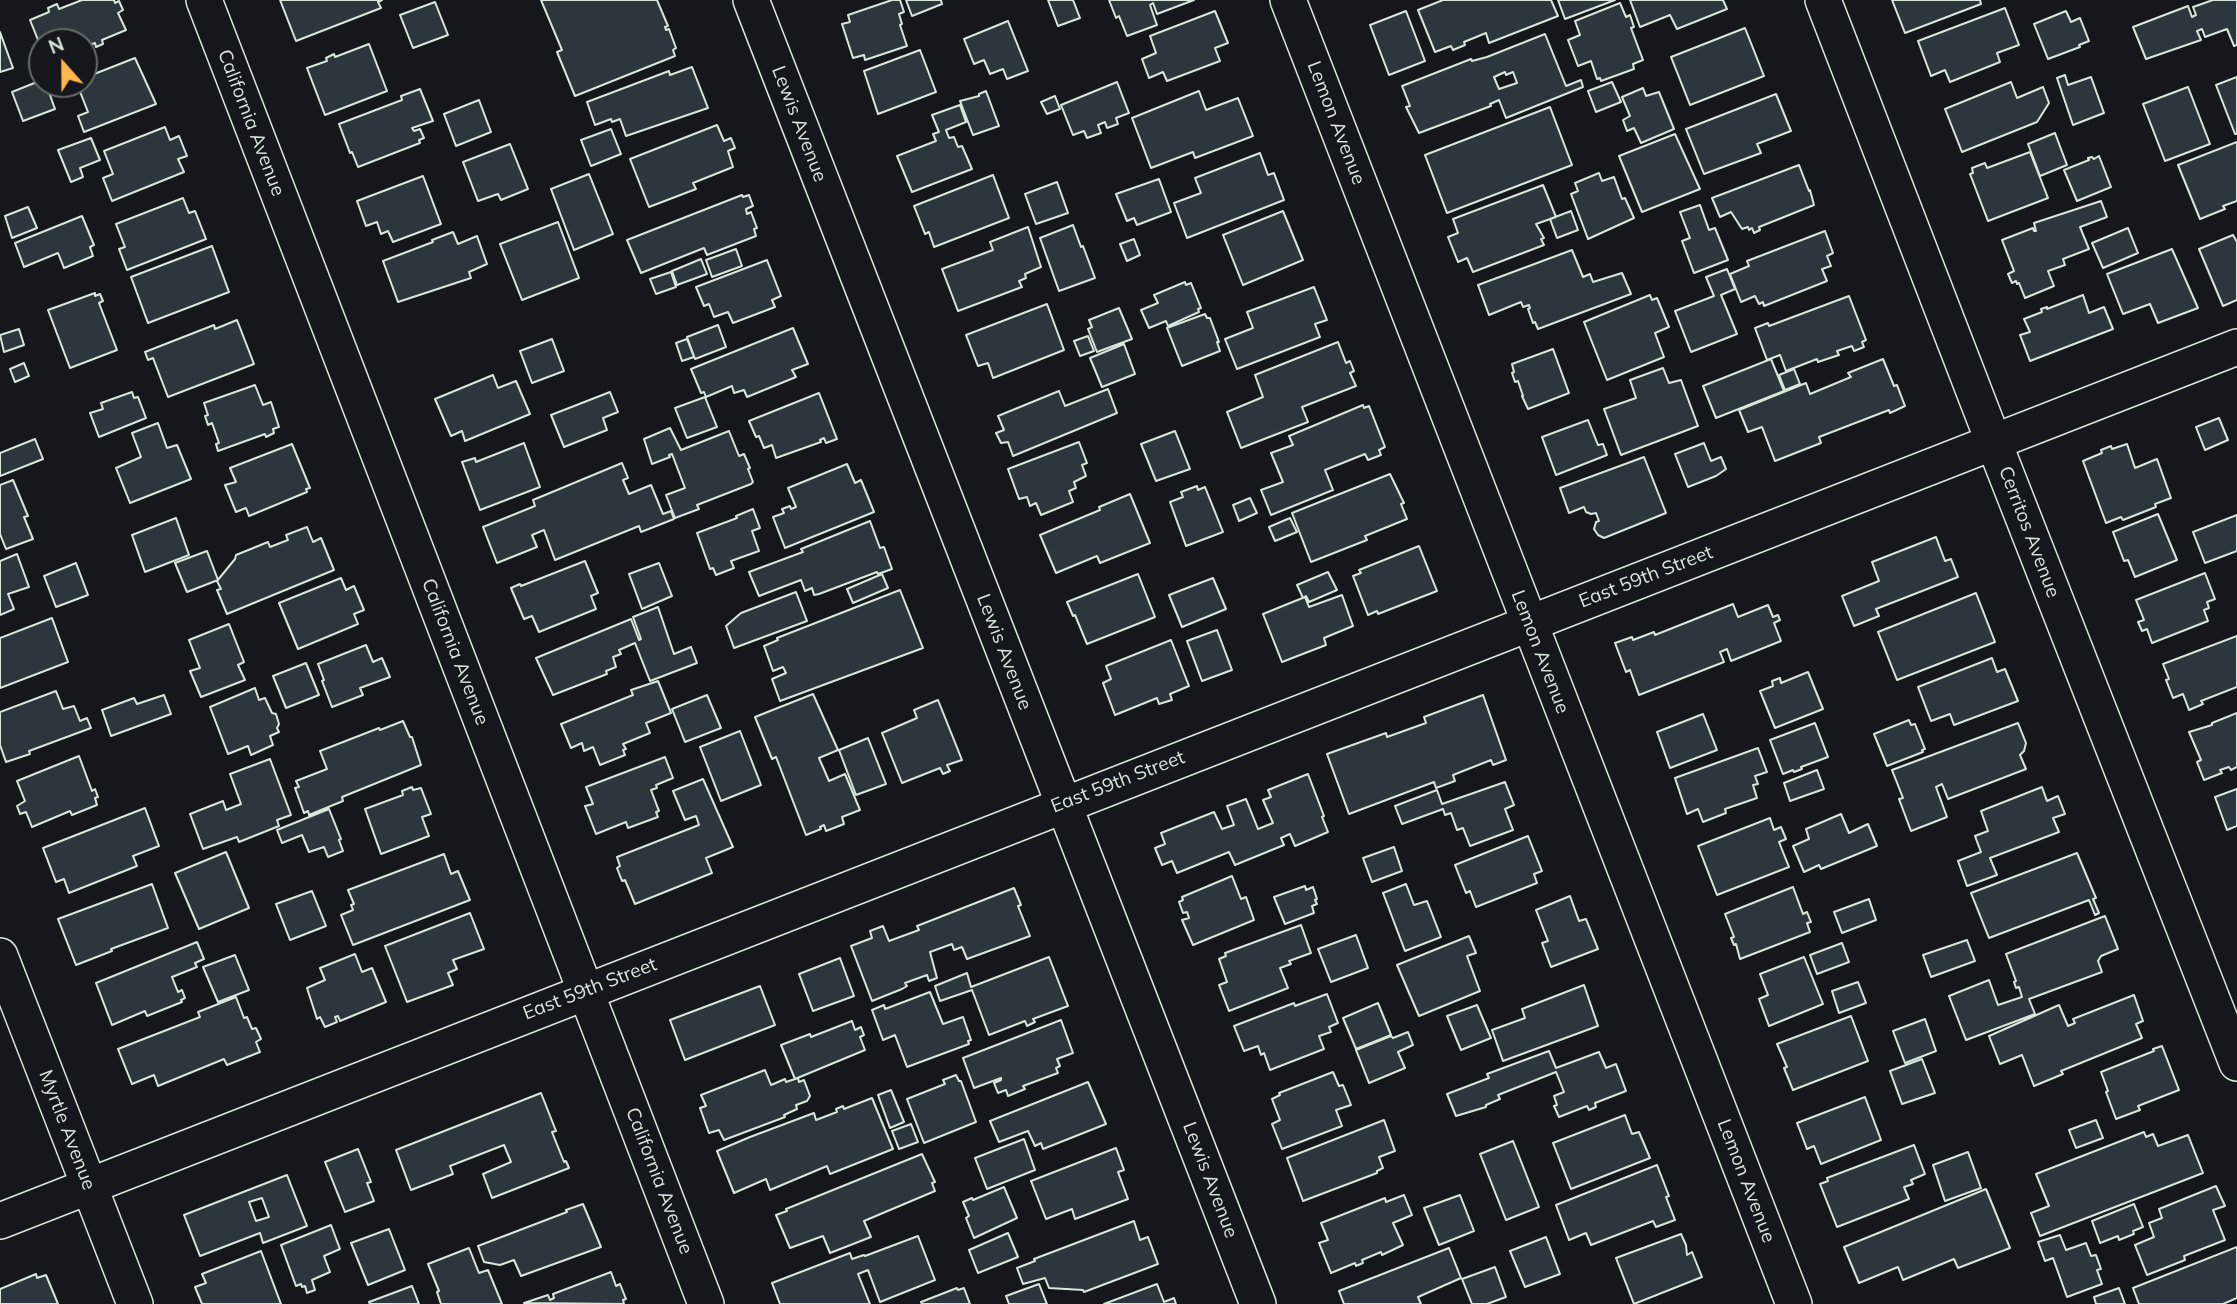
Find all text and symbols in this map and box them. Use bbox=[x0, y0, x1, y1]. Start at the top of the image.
north arrow bbox=[28, 28, 98, 98]
text: N bbox=[45, 31, 67, 59]
street label: California Avenue bbox=[213, 46, 289, 200]
street label: Lemon Avenue bbox=[1302, 58, 1370, 188]
street label: Lewis Avenue bbox=[766, 63, 832, 185]
street label: Cerritos Avenue bbox=[1993, 463, 2065, 601]
street label: East 59th Street bbox=[1576, 541, 1716, 613]
street label: California Avenue bbox=[417, 575, 493, 729]
street label: Lemon Avenue bbox=[1506, 587, 1574, 717]
street label: Lewis Avenue bbox=[971, 591, 1037, 713]
street label: East 59th Street bbox=[1048, 746, 1188, 818]
street label: East 59th Street bbox=[520, 953, 660, 1025]
street label: Myrtle Avenue bbox=[34, 1067, 100, 1193]
street label: California Avenue bbox=[621, 1104, 697, 1258]
street label: Lemon Avenue bbox=[1712, 1116, 1780, 1246]
street label: Lewis Avenue bbox=[1177, 1119, 1243, 1241]

